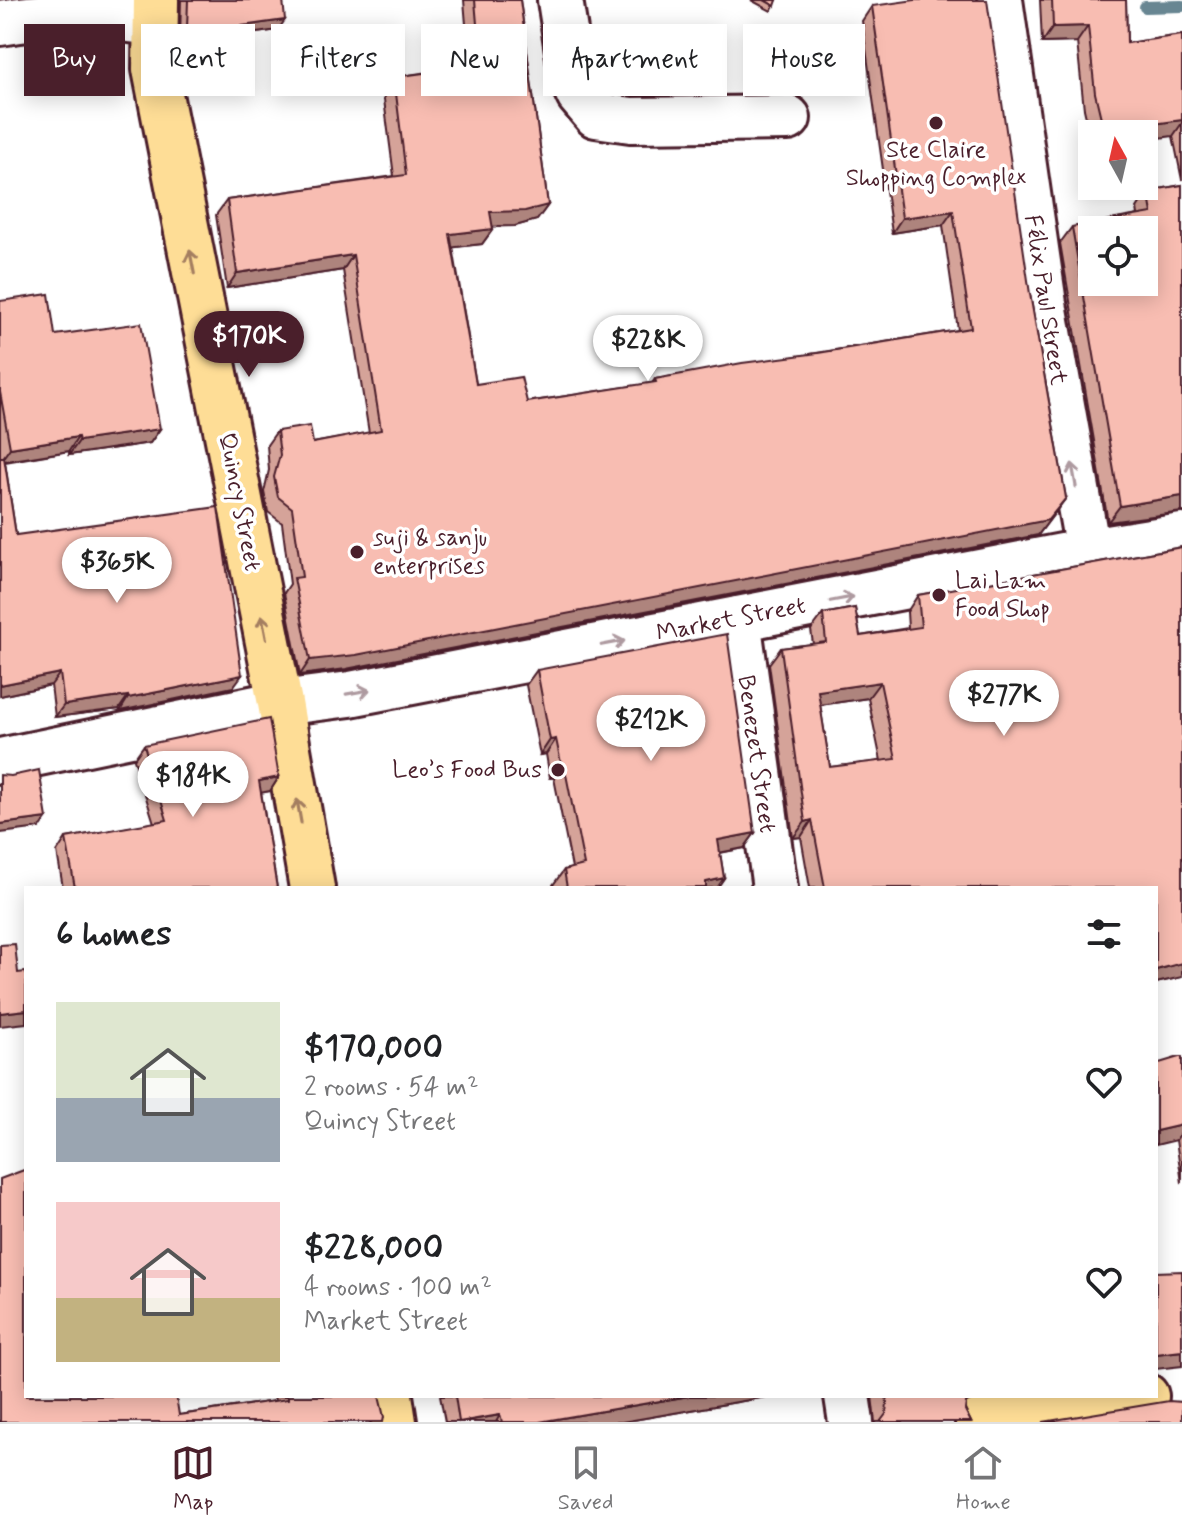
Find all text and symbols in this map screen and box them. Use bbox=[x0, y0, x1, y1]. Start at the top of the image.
chip: Buy bbox=[24, 24, 125, 96]
chip: Rent bbox=[141, 24, 255, 96]
chip: Filters bbox=[271, 24, 405, 96]
chip: New bbox=[421, 24, 527, 96]
chip: Apartment bbox=[543, 24, 727, 96]
chip: House bbox=[743, 24, 865, 96]
marker: Ste Claire Shopping Complex bbox=[927, 114, 945, 132]
north arrow bbox=[1078, 120, 1158, 200]
map controls bbox=[1078, 120, 1158, 296]
place label: Ste Claire Shopping Complex bbox=[846, 135, 1026, 194]
street label: Félix Paul Street bbox=[1016, 213, 1074, 387]
button: locate bbox=[1078, 216, 1158, 296]
one-way arrow bbox=[184, 249, 199, 275]
pin: $170K bbox=[193, 311, 305, 379]
pin: $228K bbox=[592, 315, 704, 383]
text: $170K bbox=[212, 320, 286, 354]
text: $228K bbox=[611, 324, 685, 358]
street label: Quincy Street bbox=[210, 430, 268, 574]
one-way arrow bbox=[1066, 462, 1081, 488]
place label: suji & sanju enterprises bbox=[373, 523, 487, 582]
pin: $365K bbox=[61, 537, 173, 605]
marker: suji & sanju enterprises bbox=[348, 543, 366, 561]
text: $365K bbox=[80, 546, 154, 580]
place label: Lai Lam Food Shop bbox=[955, 566, 1050, 625]
marker: Lai Lam Food Shop bbox=[930, 586, 948, 604]
street label: Market Street bbox=[654, 590, 808, 650]
one-way arrow bbox=[829, 591, 854, 606]
one-way arrow bbox=[256, 614, 271, 640]
one-way arrow bbox=[600, 635, 625, 650]
pin: $277K bbox=[948, 670, 1060, 738]
street label: Benezet Street bbox=[730, 673, 782, 835]
text: $277K bbox=[967, 679, 1041, 713]
one-way arrow bbox=[344, 684, 370, 699]
pin: $212K bbox=[595, 695, 707, 763]
text: $212K bbox=[614, 704, 688, 738]
pin: $184K bbox=[137, 751, 249, 819]
place label: Leo’s Food Bus bbox=[392, 755, 542, 786]
text: $184K bbox=[156, 760, 230, 794]
marker: Leo’s Food Bus bbox=[549, 761, 567, 779]
one-way arrow bbox=[291, 799, 306, 824]
text: 6 homes bbox=[56, 912, 171, 957]
icon: filters bbox=[1082, 912, 1126, 956]
text: $170,000 bbox=[304, 1026, 443, 1071]
icon: home bbox=[120, 1034, 216, 1130]
icon: heart bbox=[1082, 1060, 1126, 1104]
text: 2 rooms · 54 m² bbox=[304, 1071, 479, 1105]
text: Quincy Street bbox=[304, 1105, 456, 1139]
text: $228,000 bbox=[304, 1226, 443, 1271]
icon: home bbox=[120, 1234, 216, 1330]
icon: heart bbox=[1082, 1260, 1126, 1304]
text: 4 rooms · 100 m² bbox=[304, 1271, 492, 1305]
text: Market Street bbox=[304, 1305, 468, 1339]
tab: Map bbox=[171, 1441, 215, 1517]
tab: Saved bbox=[558, 1441, 613, 1517]
tab: Home bbox=[956, 1441, 1011, 1517]

